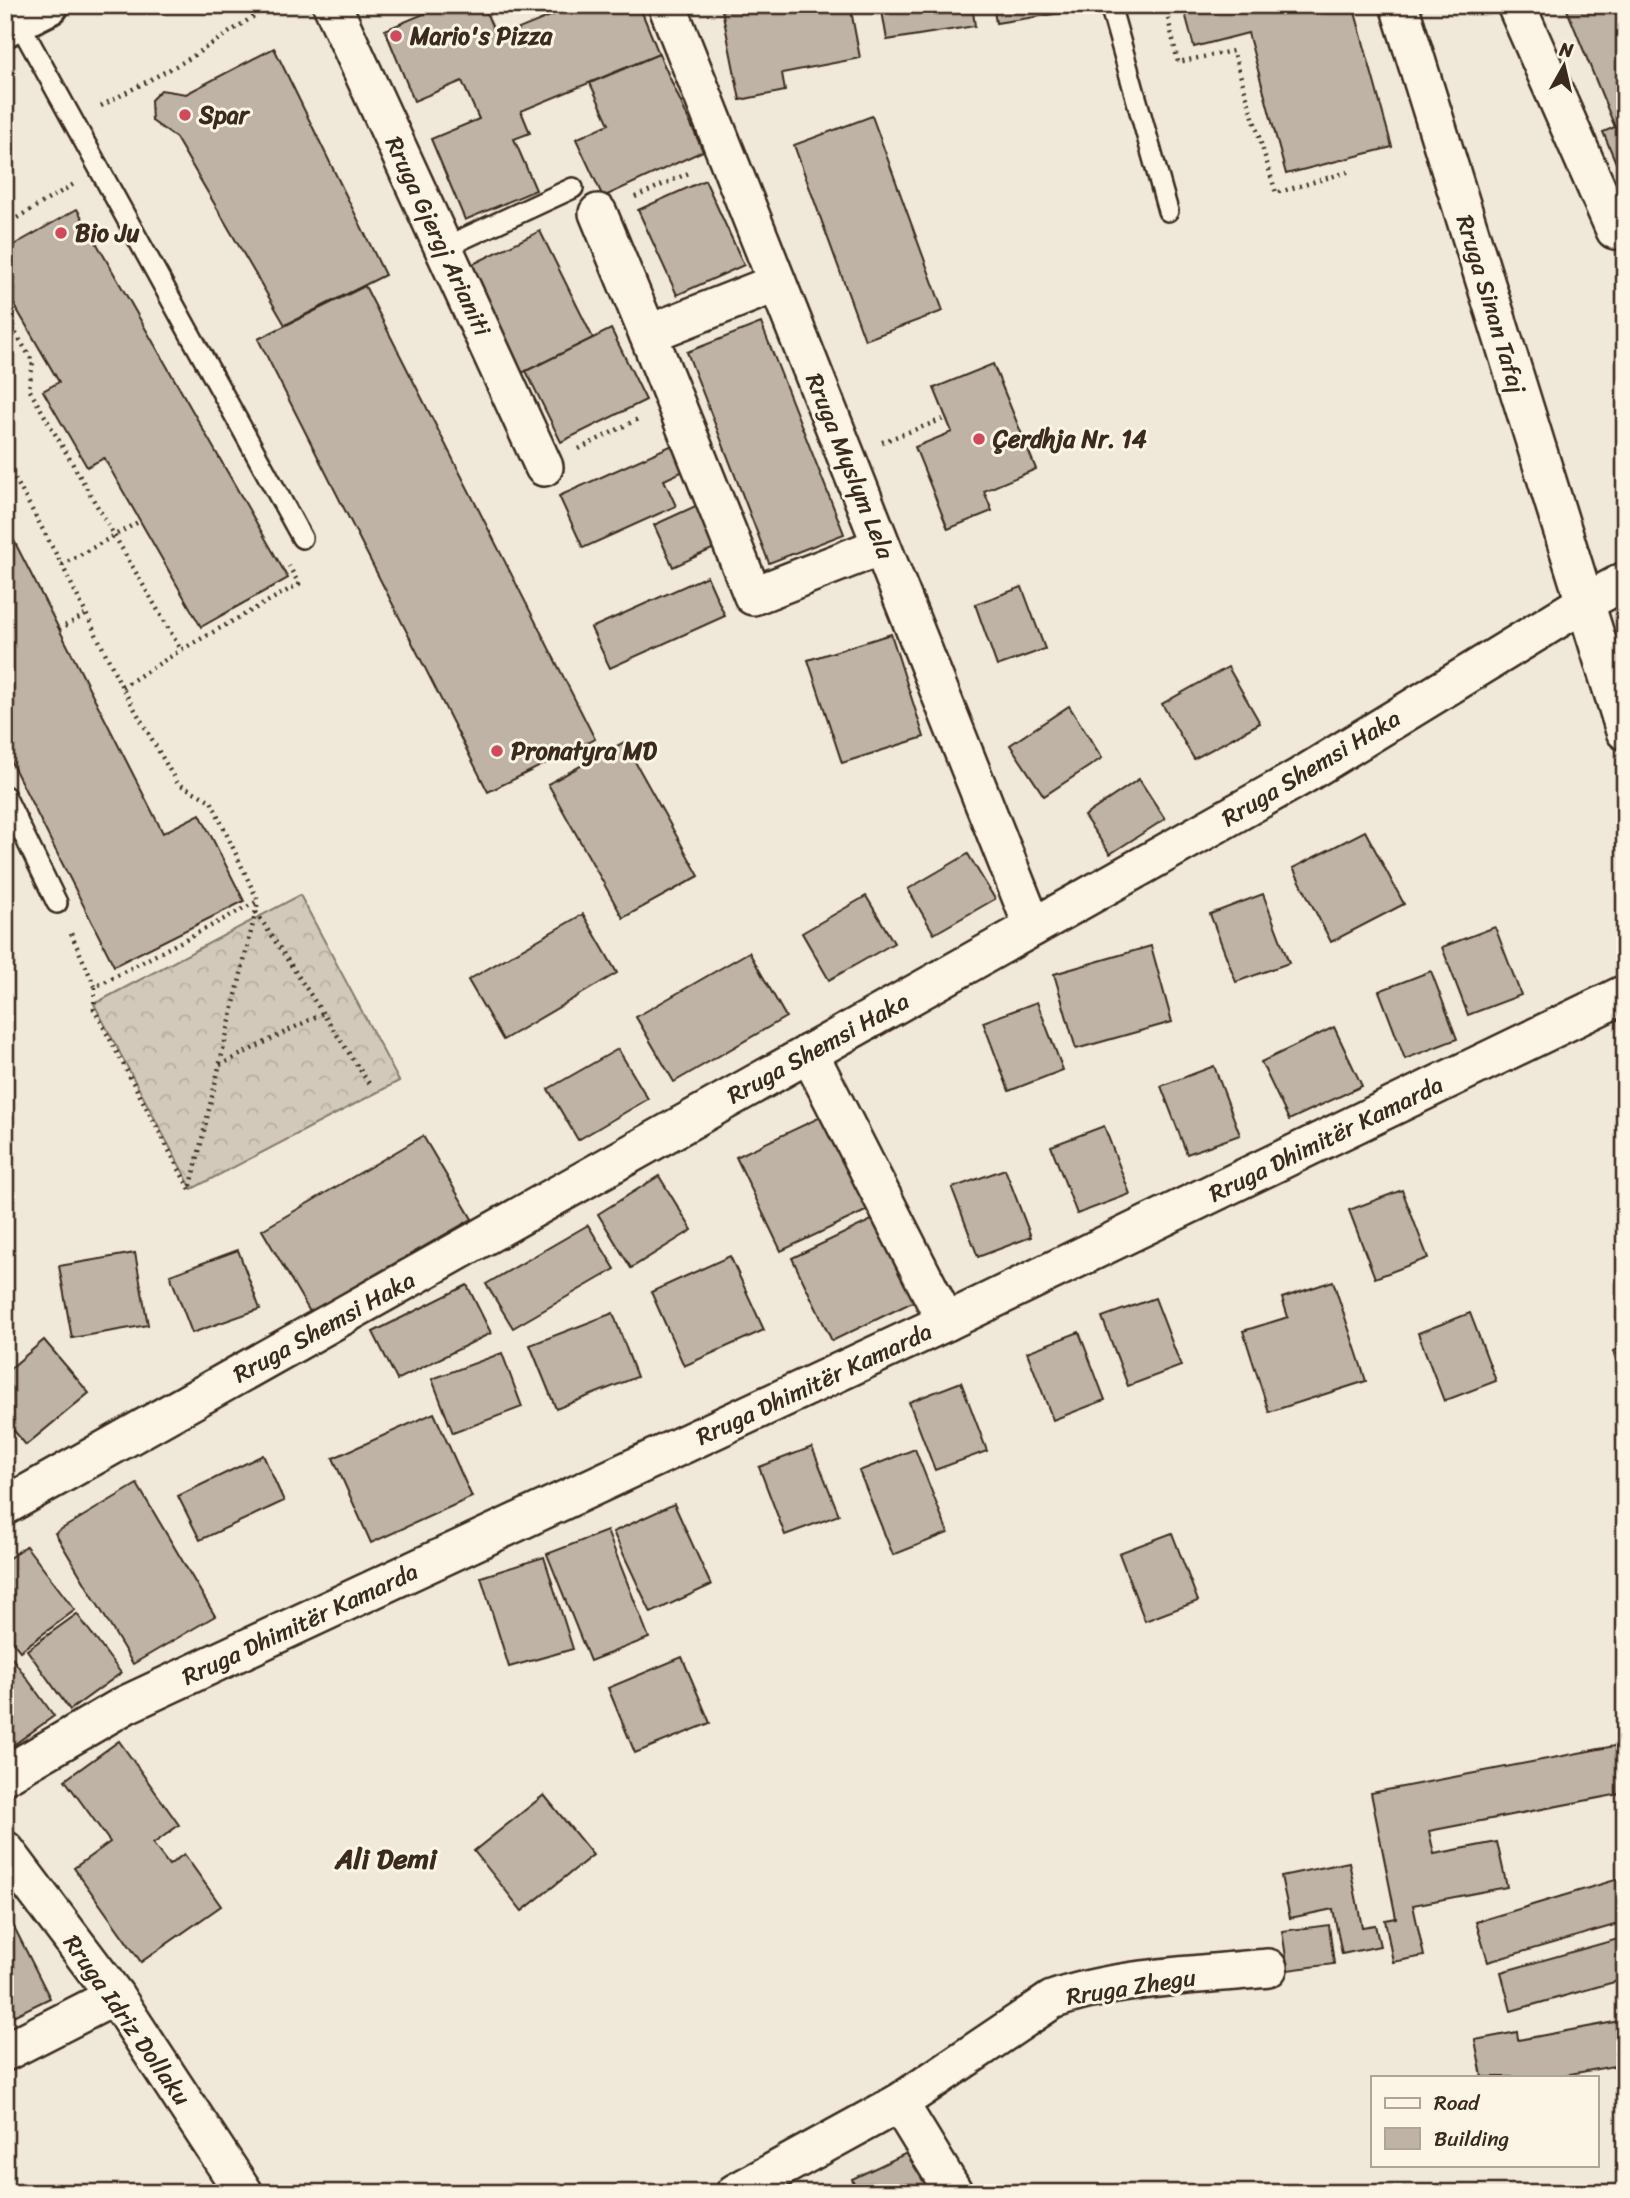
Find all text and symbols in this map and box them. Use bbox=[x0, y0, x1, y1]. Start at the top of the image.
place label: Mario's Pizza bbox=[409, 15, 553, 57]
marker: Mario's Pizza bbox=[388, 28, 404, 44]
north arrow bbox=[1528, 32, 1598, 102]
text: N bbox=[1556, 32, 1576, 67]
place label: Spar bbox=[198, 94, 251, 136]
marker: Spar bbox=[177, 107, 193, 123]
street label: Rruga Gjergj Arianiti bbox=[373, 129, 503, 344]
street label: Rruga Sinan Tafaj bbox=[1444, 209, 1538, 399]
place label: Bio Ju bbox=[75, 212, 139, 254]
marker: Bio Ju bbox=[53, 225, 69, 241]
street label: Rruga Myslym Lela bbox=[794, 367, 907, 566]
place label: Çerdhja Nr. 14 bbox=[992, 418, 1147, 460]
marker: Çerdhja Nr. 14 bbox=[971, 431, 987, 447]
street label: Rruga Shemsi Haka bbox=[1213, 698, 1409, 838]
place label: Pronatyra MD bbox=[511, 730, 657, 772]
marker: Pronatyra MD bbox=[489, 743, 505, 759]
street label: Rruga Shemsi Haka bbox=[719, 980, 917, 1116]
street label: Rruga Dhimitër Kamarda bbox=[1201, 1064, 1451, 1214]
street label: Rruga Shemsi Haka bbox=[225, 1259, 423, 1395]
street label: Rruga Dhimitër Kamarda bbox=[689, 1311, 939, 1457]
street label: Rruga Dhimitër Kamarda bbox=[175, 1551, 425, 1697]
district label: Ali Demi bbox=[334, 1834, 438, 1883]
street label: Rruga Idriz Dollaku bbox=[52, 1925, 202, 2115]
street label: Rruga Zhegu bbox=[1063, 1956, 1199, 2018]
legend bbox=[1371, 2076, 1598, 2166]
text: Road bbox=[1434, 2084, 1481, 2122]
text: Building bbox=[1434, 2120, 1510, 2158]

